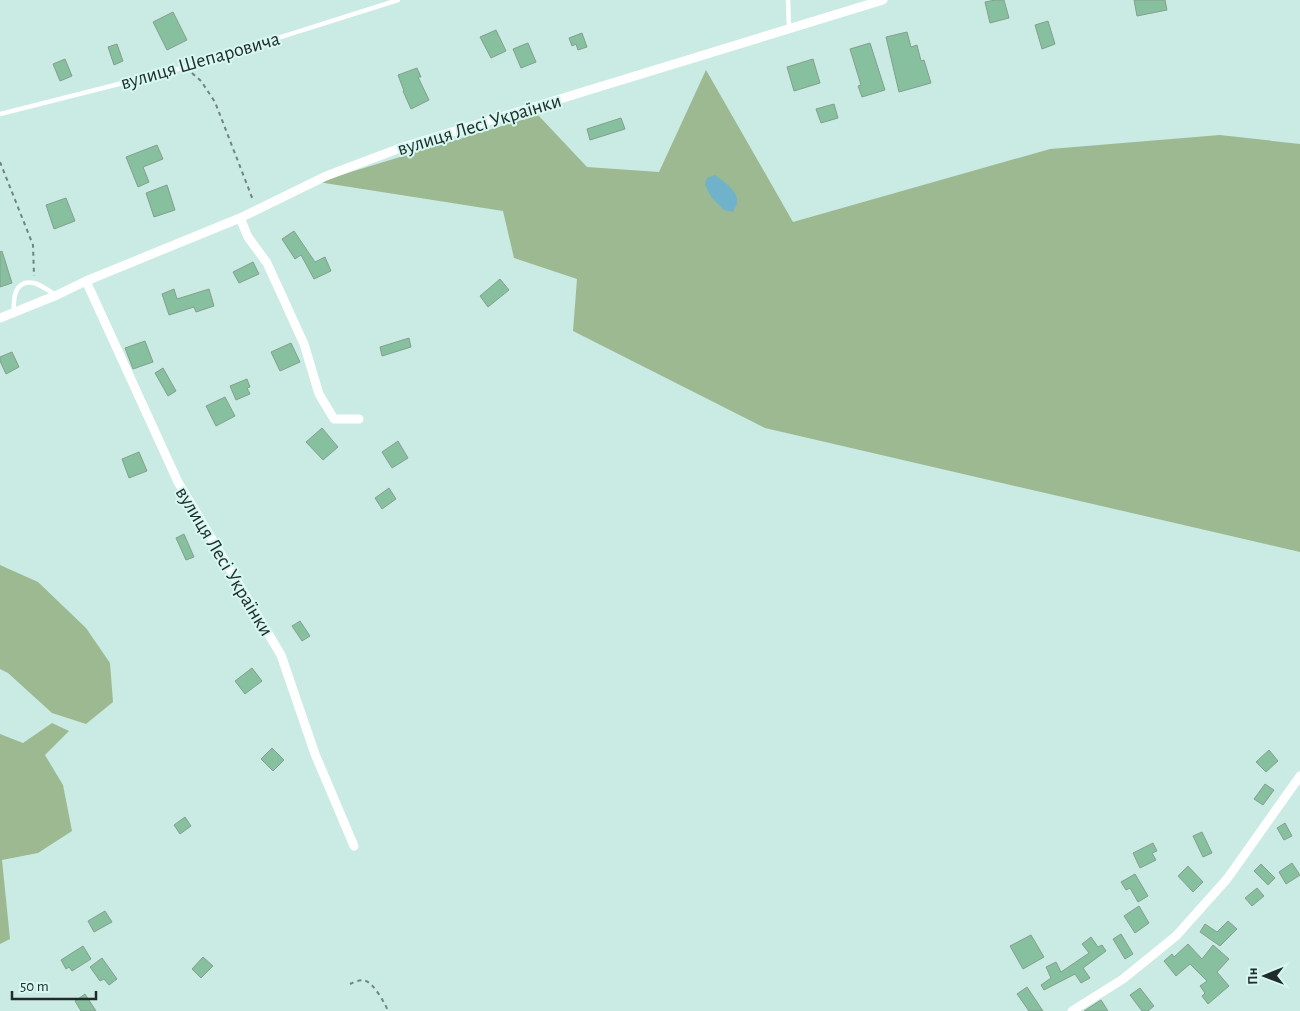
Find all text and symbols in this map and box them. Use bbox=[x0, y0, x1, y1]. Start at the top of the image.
street label: вулиця Шепаровича bbox=[118, 29, 282, 93]
street label: вулиця Лесі Українки bbox=[395, 90, 564, 159]
street label: вулиця Лесі Українки bbox=[172, 483, 277, 640]
north arrow bbox=[1240, 951, 1290, 1001]
scale bar bbox=[12, 968, 96, 1000]
text: Пн bbox=[1246, 968, 1260, 985]
text: 50 m bbox=[20, 979, 49, 994]

